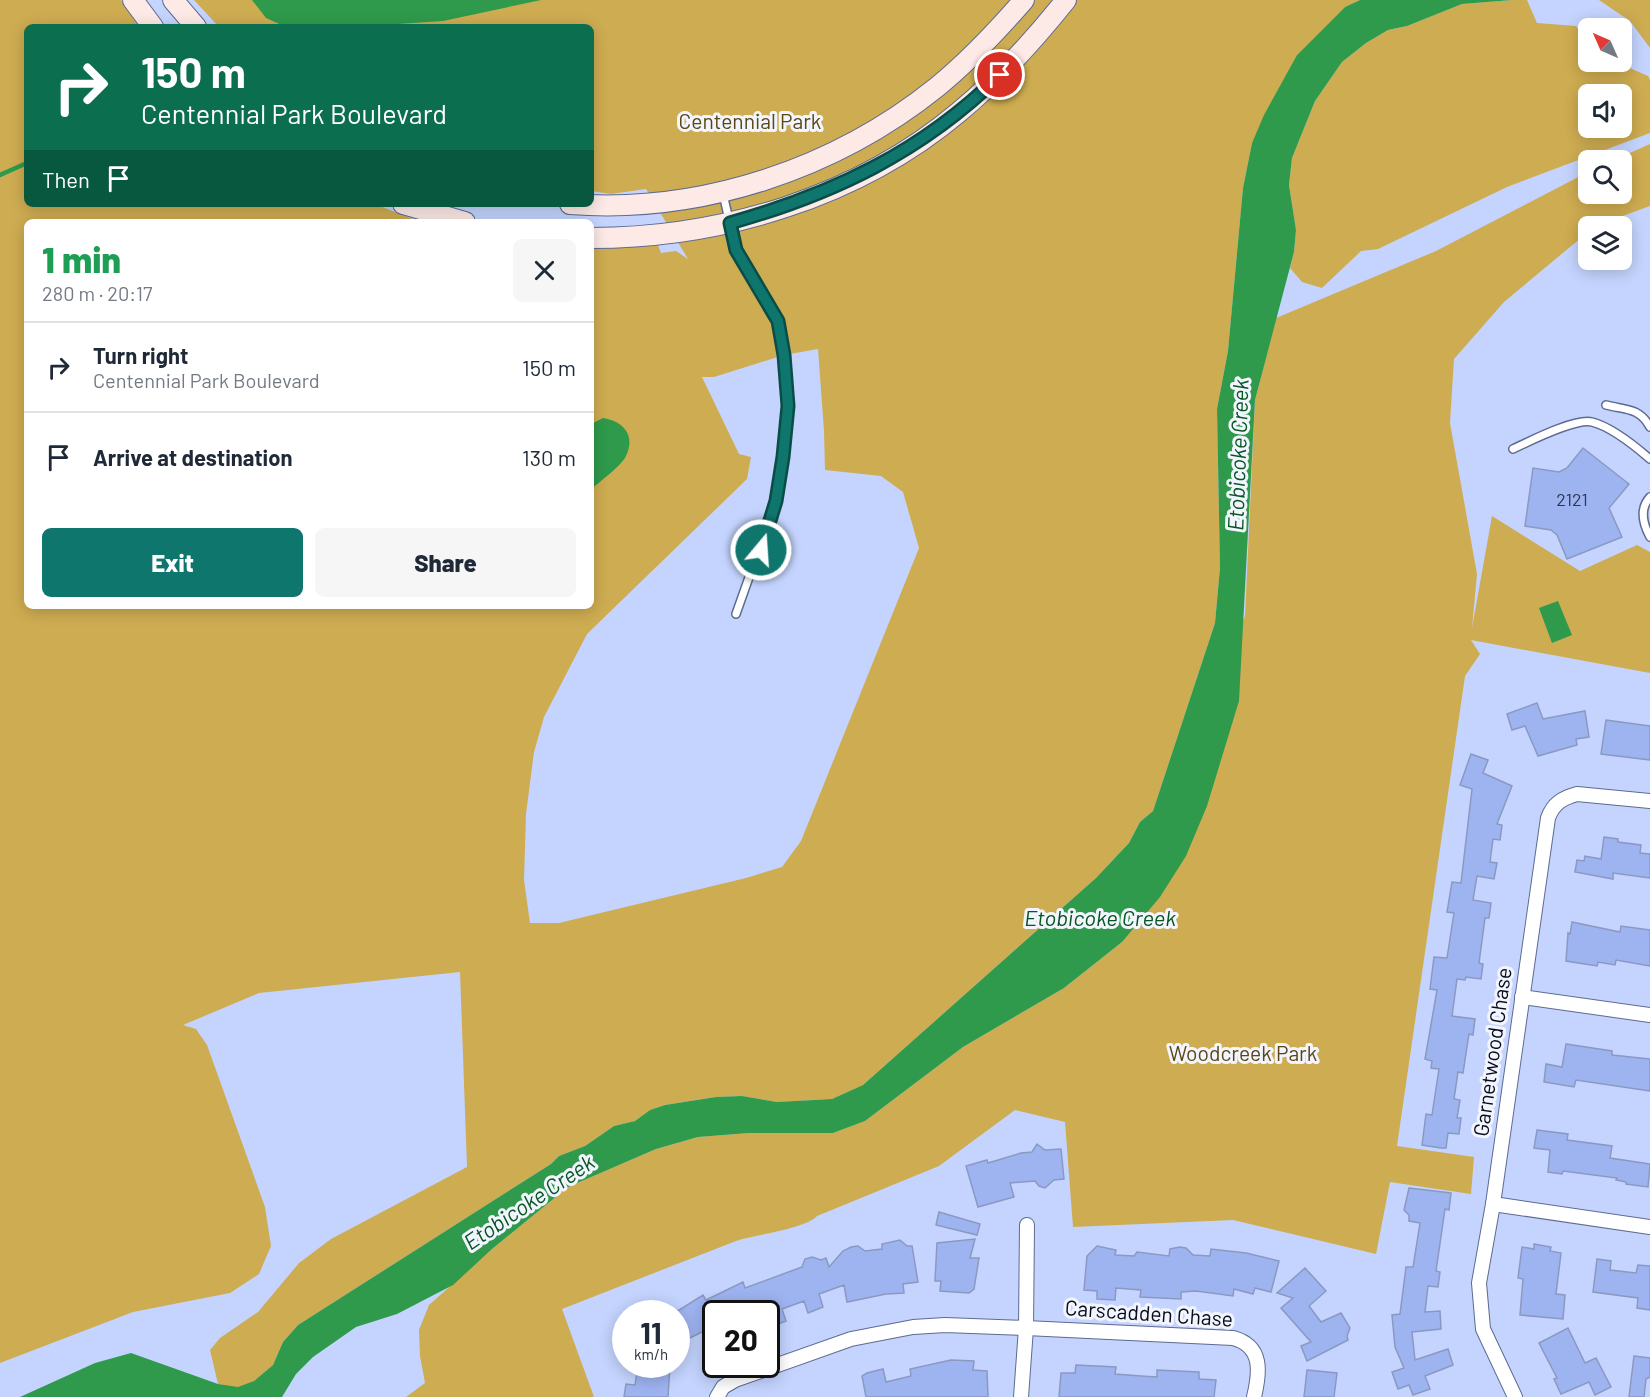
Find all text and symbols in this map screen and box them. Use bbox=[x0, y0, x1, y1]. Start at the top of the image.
north arrow bbox=[1578, 18, 1632, 72]
map controls bbox=[1578, 18, 1632, 270]
text: 150 m bbox=[141, 46, 246, 96]
icon: right bbox=[42, 48, 120, 126]
pin bbox=[974, 49, 1025, 100]
icon: arrive bbox=[983, 58, 1016, 91]
button: sound bbox=[1578, 84, 1632, 138]
text: Centennial Park Boulevard bbox=[141, 97, 447, 129]
park label: Centennial Park bbox=[679, 108, 821, 133]
button: search bbox=[1578, 150, 1632, 204]
icon: arrive bbox=[102, 162, 135, 195]
text: Then bbox=[42, 166, 90, 192]
button: layers bbox=[1578, 216, 1632, 270]
text: 1 min bbox=[42, 237, 121, 280]
button: close bbox=[513, 239, 576, 302]
text: 280 m · 20:17 bbox=[42, 281, 152, 305]
text: Turn right bbox=[93, 342, 188, 368]
icon: right bbox=[42, 351, 75, 384]
text: 150 m bbox=[522, 354, 576, 380]
text: Centennial Park Boulevard bbox=[93, 368, 320, 392]
water label: Etobicoke Creek bbox=[1221, 378, 1253, 531]
icon: arrive bbox=[42, 441, 75, 474]
text: Arrive at destination bbox=[93, 444, 292, 470]
text: 130 m bbox=[522, 444, 576, 470]
house number: 2121 bbox=[1556, 488, 1588, 510]
position arrow bbox=[729, 518, 793, 582]
button: Exit bbox=[42, 528, 303, 597]
button: Share bbox=[315, 528, 576, 597]
water label: Etobicoke Creek bbox=[1024, 904, 1176, 930]
street label: Garnetwood Chase bbox=[1467, 966, 1516, 1138]
park label: Woodcreek Park bbox=[1169, 1040, 1317, 1065]
water label: Etobicoke Creek bbox=[458, 1148, 599, 1254]
street label: Carscadden Chase bbox=[1064, 1294, 1234, 1331]
speed limit sign: 20 bbox=[702, 1300, 780, 1378]
text: 11 bbox=[640, 1314, 662, 1350]
text: km/h bbox=[634, 1345, 668, 1363]

